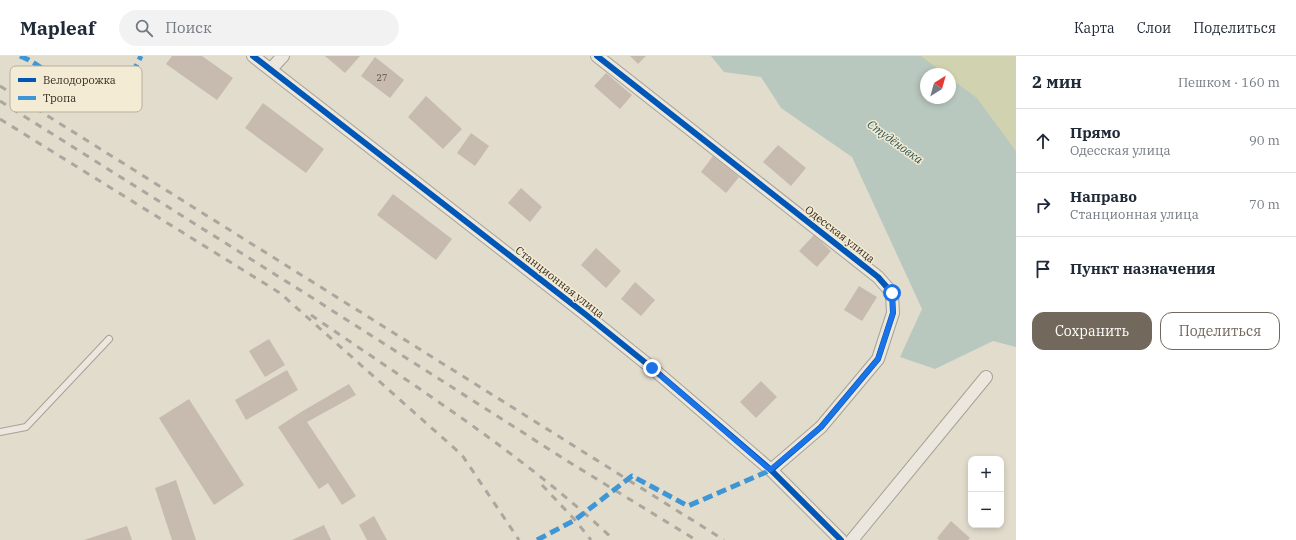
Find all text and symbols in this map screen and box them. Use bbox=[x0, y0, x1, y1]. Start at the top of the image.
search box bbox=[119, 10, 399, 46]
text: Mapleaf bbox=[20, 16, 95, 40]
icon: search bbox=[133, 17, 155, 39]
text: Поиск bbox=[165, 18, 212, 37]
text: Карта bbox=[1074, 19, 1115, 37]
text: Слои bbox=[1137, 19, 1171, 37]
text: Поделиться bbox=[1193, 19, 1276, 37]
legend bbox=[10, 66, 142, 112]
north arrow bbox=[920, 68, 956, 104]
text: 2 мин bbox=[1032, 71, 1082, 93]
house number: 27 bbox=[377, 72, 387, 83]
text: Велодорожка bbox=[43, 73, 116, 87]
text: Пешком · 160 m bbox=[1178, 74, 1280, 91]
text: Тропа bbox=[43, 91, 76, 105]
water label: Студёновка bbox=[864, 116, 927, 167]
text: Прямо bbox=[1070, 123, 1121, 142]
icon: ahead bbox=[1032, 130, 1054, 152]
text: 90 m bbox=[1249, 132, 1280, 149]
text: Одесская улица bbox=[1070, 142, 1171, 159]
text: Направо bbox=[1070, 187, 1137, 206]
icon: right bbox=[1032, 194, 1054, 216]
text: 70 m bbox=[1249, 196, 1280, 213]
street label: Одесская улица bbox=[802, 202, 878, 266]
text: Станционная улица bbox=[1070, 206, 1199, 223]
street label: Станционная улица bbox=[513, 243, 607, 321]
icon: arrive bbox=[1032, 258, 1054, 280]
text: Пункт назначения bbox=[1070, 259, 1216, 278]
route start bbox=[883, 284, 901, 302]
button: Сохранить bbox=[1032, 312, 1152, 350]
button: Поделиться bbox=[1160, 312, 1280, 350]
route end bbox=[643, 359, 661, 377]
map controls bbox=[968, 456, 1004, 528]
button: + bbox=[968, 456, 1004, 492]
button: − bbox=[968, 492, 1004, 528]

